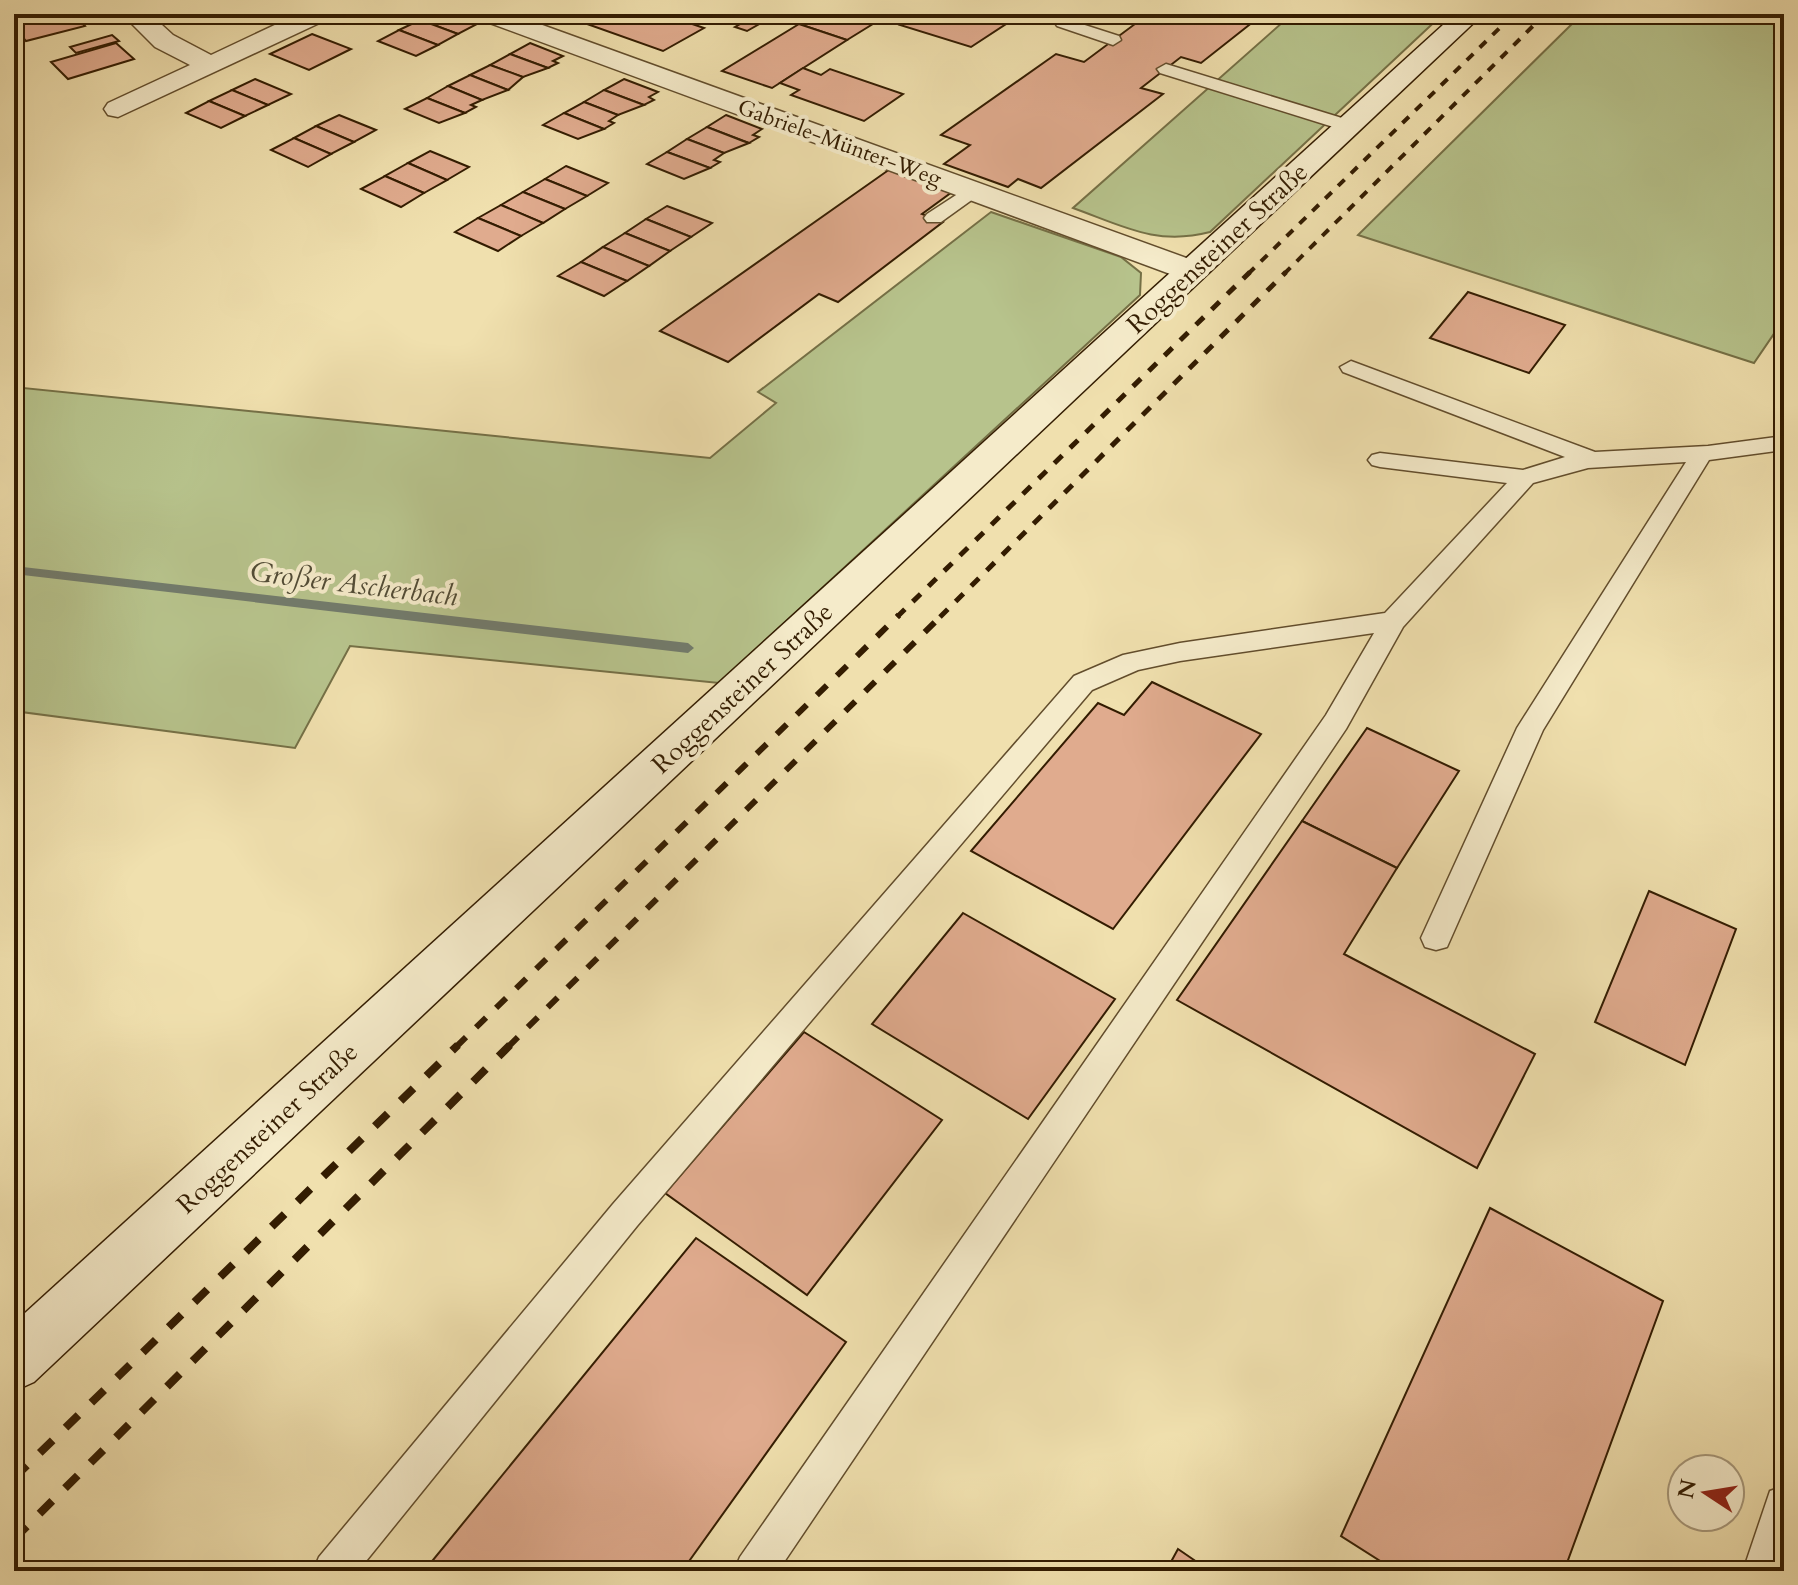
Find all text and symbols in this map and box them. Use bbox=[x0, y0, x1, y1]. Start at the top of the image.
street label: Gabriele-Münter-Weg bbox=[734, 92, 946, 194]
street label: Roggensteiner Straße bbox=[1119, 155, 1316, 342]
water label: Großer Ascherbach bbox=[248, 552, 460, 616]
street label: Roggensteiner Straße bbox=[644, 595, 841, 782]
street label: Roggensteiner Straße bbox=[169, 1035, 366, 1222]
north arrow bbox=[1666, 1453, 1746, 1533]
text: N bbox=[1671, 1477, 1704, 1502]

